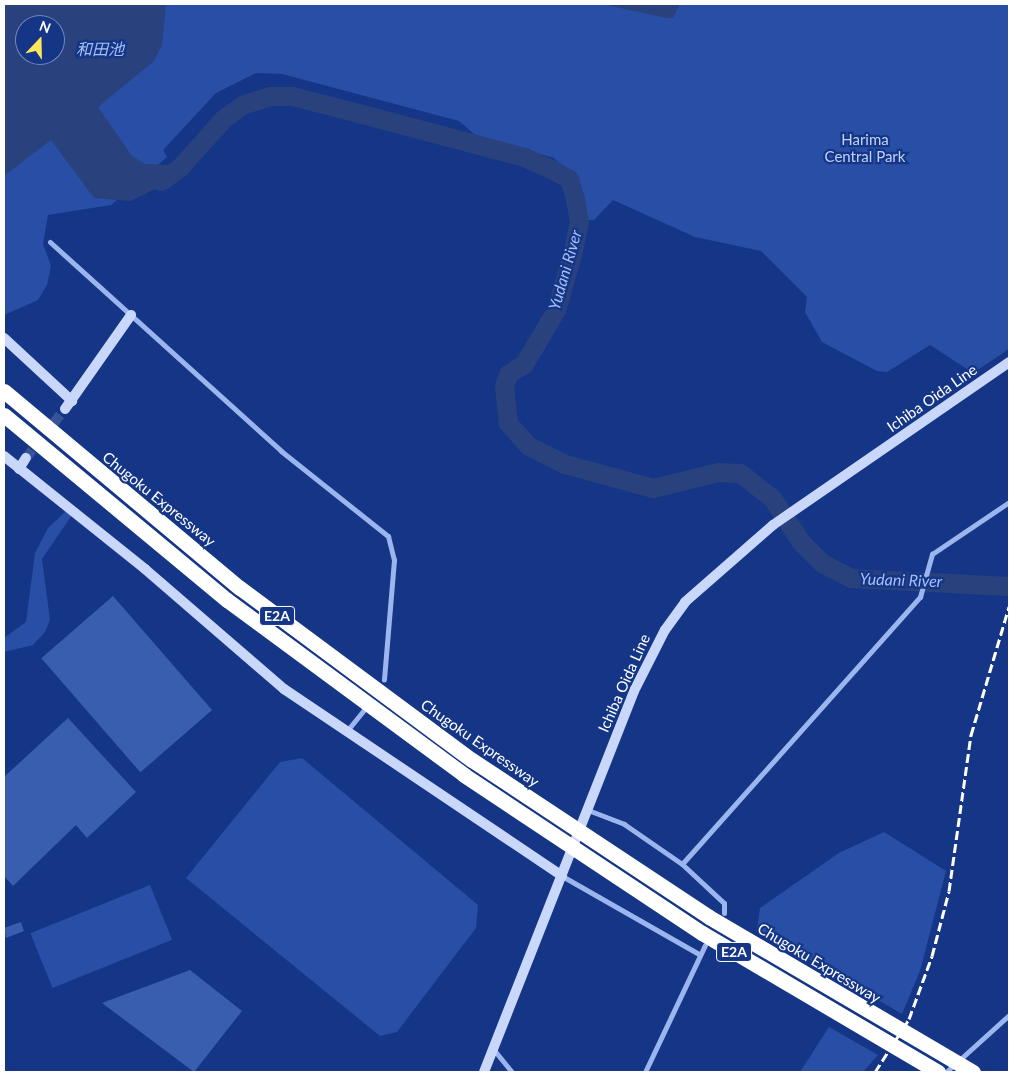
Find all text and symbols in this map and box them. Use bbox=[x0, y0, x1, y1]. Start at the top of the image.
north arrow bbox=[15, 15, 65, 65]
text: N bbox=[37, 17, 53, 36]
water label: 和田池 bbox=[76, 39, 124, 59]
park label: Harima Central Park bbox=[825, 130, 905, 165]
water label: Yudani River bbox=[544, 228, 586, 312]
street label: Ichiba Oida Line bbox=[884, 360, 980, 436]
street label: Chugoku Expressway bbox=[99, 448, 219, 550]
water label: Yudani River bbox=[859, 569, 943, 591]
road number: E2A bbox=[258, 604, 296, 628]
street label: Ichiba Oida Line bbox=[594, 631, 654, 735]
street label: Chugoku Expressway bbox=[417, 695, 543, 791]
street label: Chugoku Expressway bbox=[754, 919, 884, 1007]
road number: E2A bbox=[715, 940, 753, 964]

